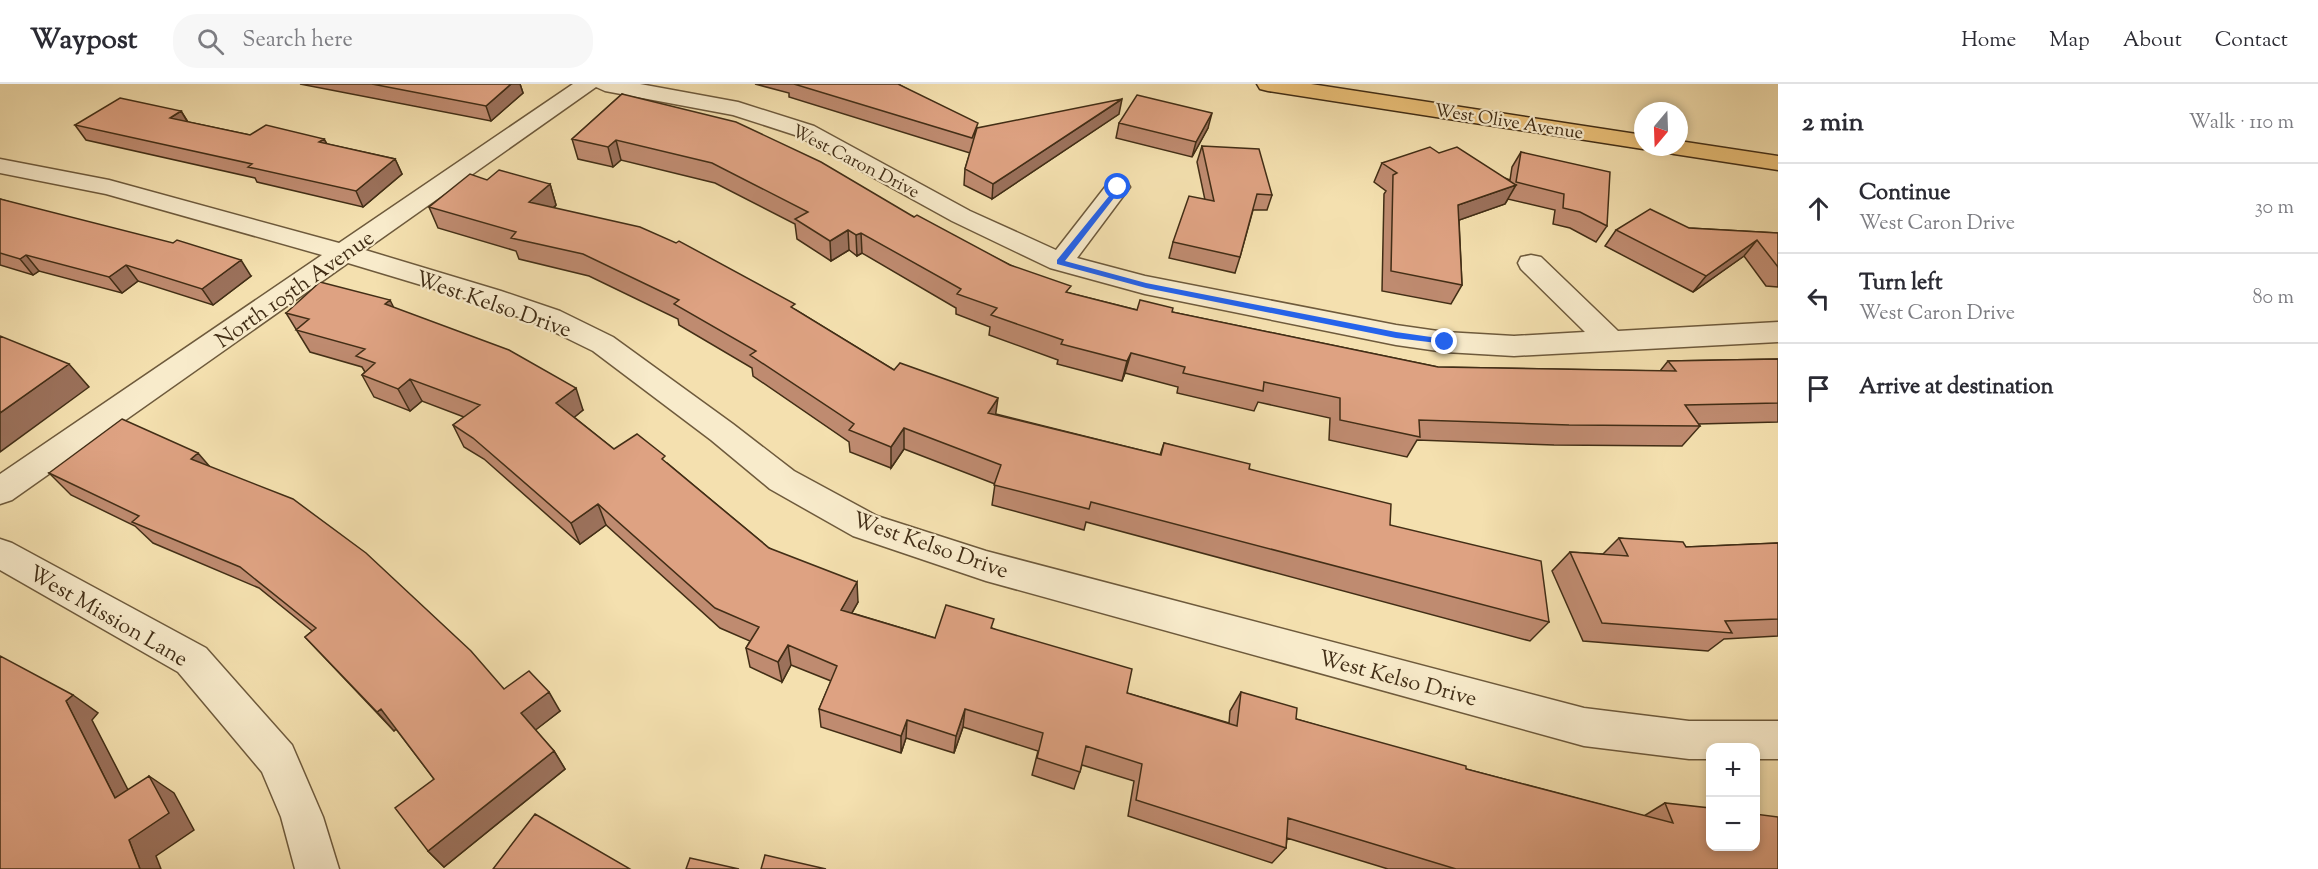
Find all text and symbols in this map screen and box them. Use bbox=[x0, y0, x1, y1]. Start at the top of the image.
search box bbox=[173, 14, 593, 68]
text: Waypost bbox=[30, 21, 137, 61]
icon: search bbox=[194, 25, 227, 58]
text: Search here bbox=[242, 25, 353, 57]
text: Home bbox=[1961, 26, 2016, 56]
text: Map bbox=[2049, 26, 2090, 56]
text: About bbox=[2123, 26, 2182, 56]
text: Contact bbox=[2215, 26, 2288, 56]
street label: West Olive Avenue bbox=[1432, 98, 1585, 148]
north arrow bbox=[1634, 102, 1688, 156]
text: 2 min bbox=[1802, 105, 1864, 142]
text: Walk · 110 m bbox=[2189, 109, 2294, 138]
street label: West Caron Drive bbox=[787, 119, 924, 206]
route start bbox=[1104, 173, 1130, 199]
text: Continue bbox=[1859, 178, 1950, 210]
icon: ahead bbox=[1802, 192, 1835, 225]
text: 30 m bbox=[2255, 194, 2294, 223]
text: West Caron Drive bbox=[1859, 210, 2015, 239]
street label: North 105th Avenue bbox=[210, 224, 382, 357]
street label: West Kelso Drive bbox=[411, 264, 575, 347]
text: Turn left bbox=[1859, 268, 1942, 300]
icon: left bbox=[1802, 282, 1835, 315]
text: 80 m bbox=[2253, 284, 2294, 313]
text: West Caron Drive bbox=[1859, 300, 2015, 329]
route end bbox=[1431, 328, 1457, 354]
icon: arrive bbox=[1802, 372, 1835, 405]
text: Arrive at destination bbox=[1859, 372, 2054, 404]
street label: West Kelso Drive bbox=[848, 505, 1012, 588]
street label: West Mission Lane bbox=[22, 559, 193, 676]
street label: West Kelso Drive bbox=[1314, 643, 1480, 716]
map controls bbox=[1706, 743, 1760, 851]
button: + bbox=[1706, 743, 1760, 797]
button: − bbox=[1706, 797, 1760, 851]

